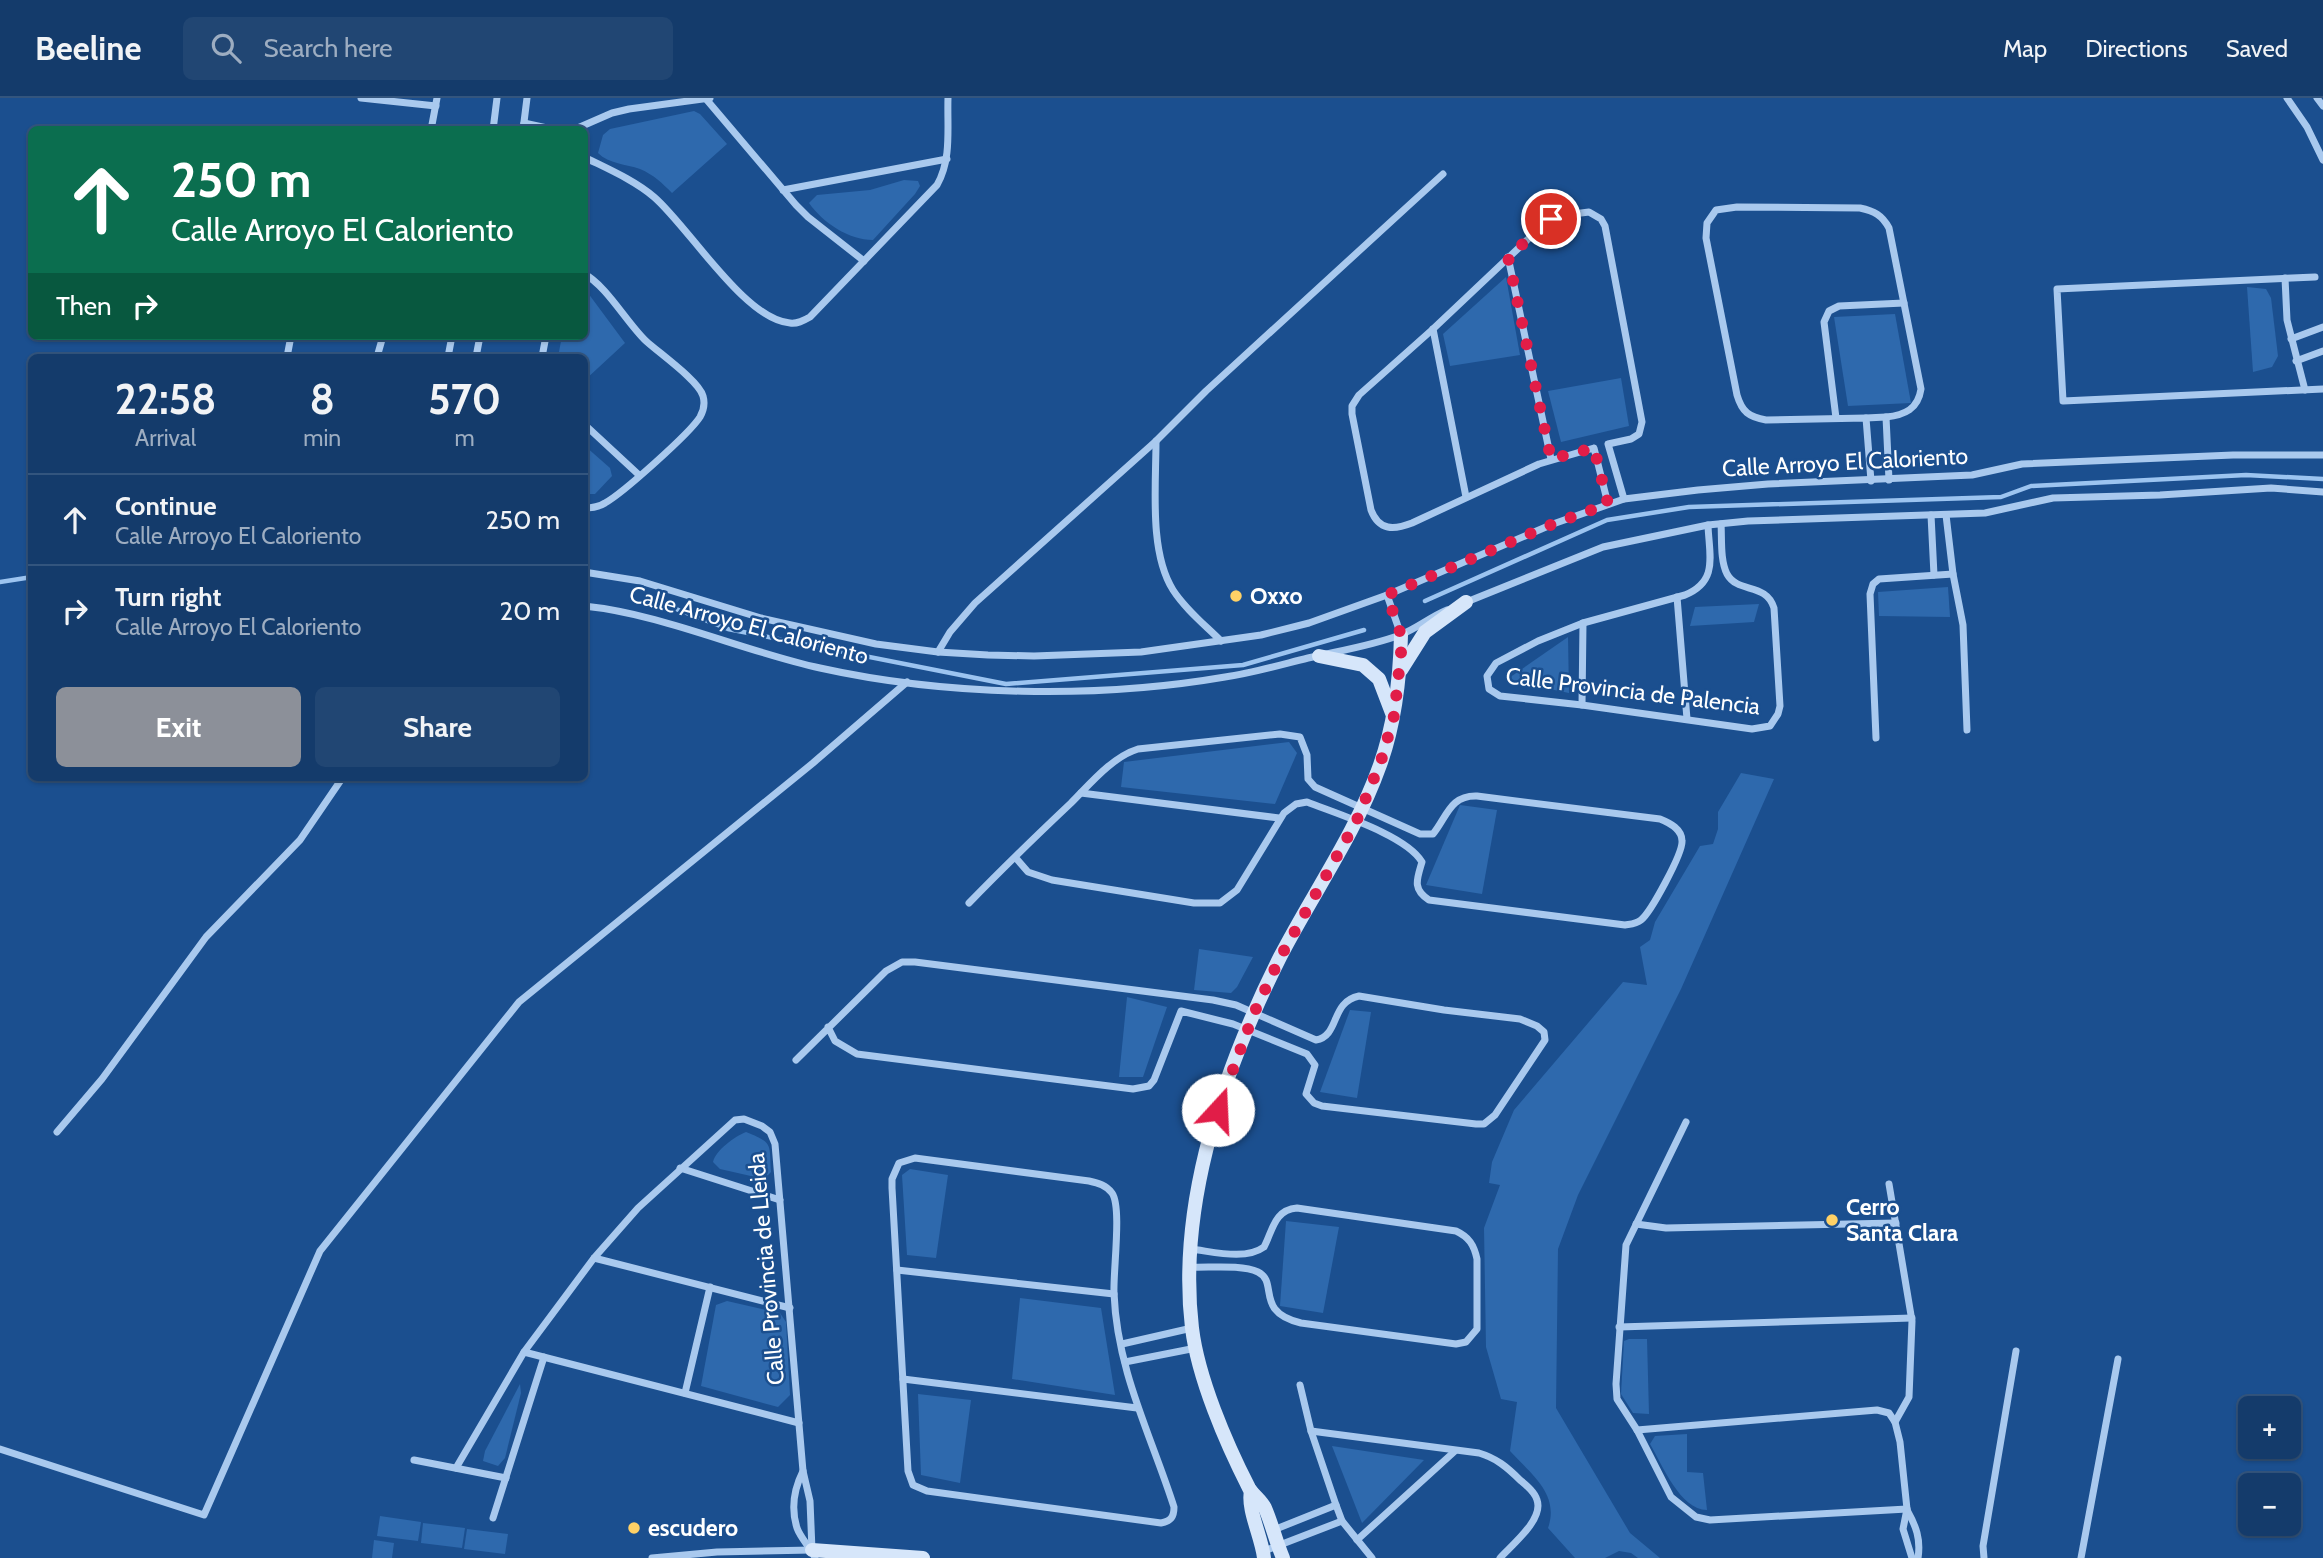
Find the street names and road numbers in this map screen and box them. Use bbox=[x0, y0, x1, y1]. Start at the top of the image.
street label: Calle Arroyo El Caloriento bbox=[1721, 442, 1969, 482]
street label: Calle Arroyo El Caloriento bbox=[626, 580, 872, 670]
street label: Calle Provincia de Palencia bbox=[1504, 662, 1762, 720]
street label: Calle Provincia de Lleida bbox=[742, 1152, 790, 1386]

